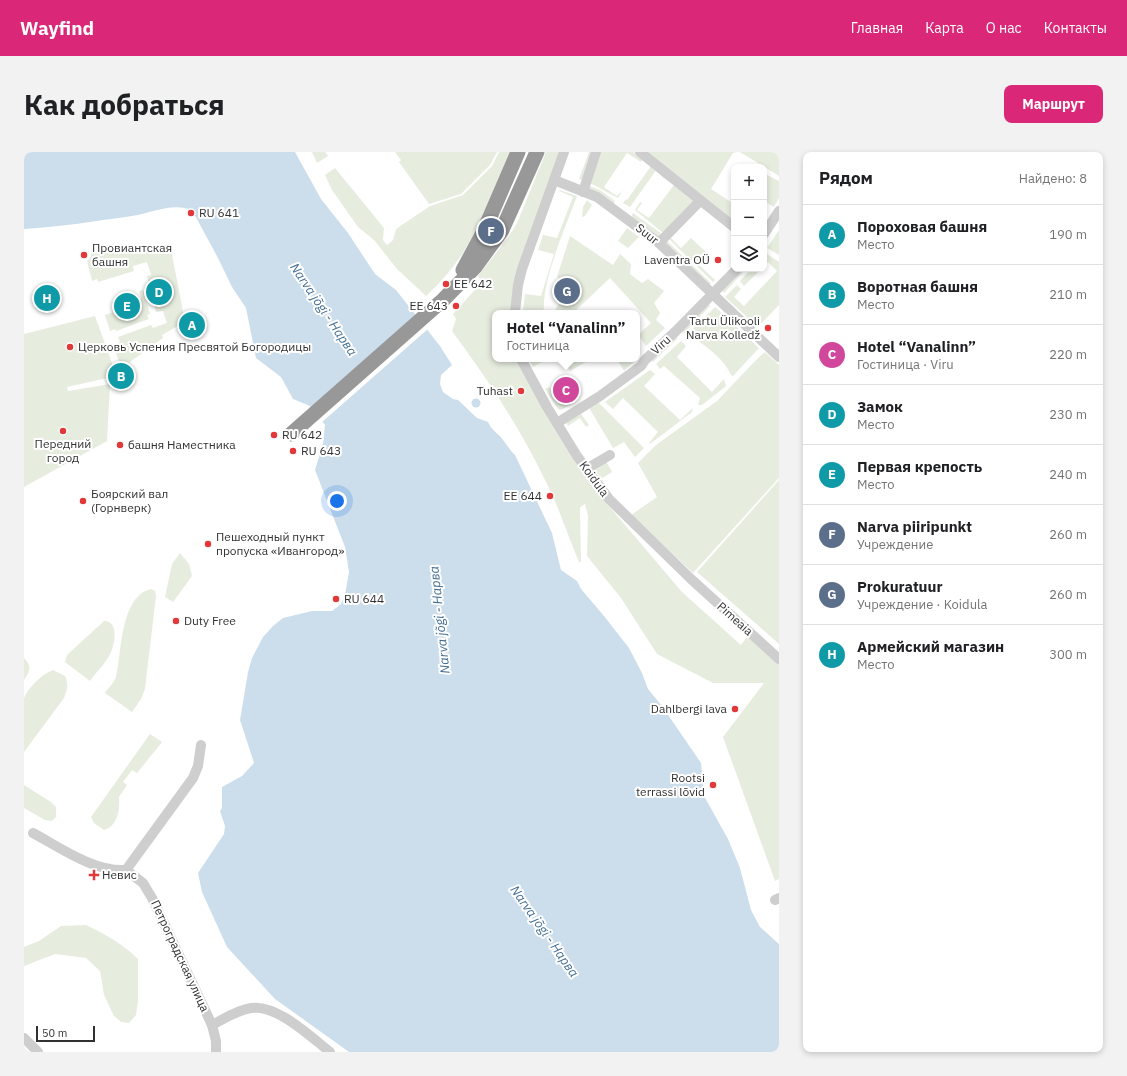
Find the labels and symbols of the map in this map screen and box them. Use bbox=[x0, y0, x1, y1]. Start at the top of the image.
place label: RU 641 bbox=[199, 205, 239, 220]
marker: RU 641 bbox=[186, 208, 196, 218]
pin: F bbox=[478, 216, 504, 246]
street label: Suur bbox=[633, 220, 662, 248]
place label: Провиантская башня bbox=[92, 240, 172, 269]
marker: Провиантская башня bbox=[79, 250, 89, 260]
place label: Laventra OÜ bbox=[644, 252, 710, 267]
marker: Laventra OÜ bbox=[713, 255, 723, 265]
water label: Narva jõgi - Нарва bbox=[286, 260, 361, 359]
place label: EE 642 bbox=[454, 276, 492, 291]
pin: G bbox=[554, 276, 580, 306]
pin: D bbox=[146, 277, 172, 307]
marker: EE 642 bbox=[441, 279, 451, 289]
pin: H bbox=[34, 283, 60, 313]
pin: E bbox=[114, 291, 140, 321]
place label: EE 643 bbox=[410, 298, 448, 313]
marker: EE 643 bbox=[451, 301, 461, 311]
pin: A bbox=[179, 310, 205, 340]
place label: Tartu Ülikooli Narva Kolledž bbox=[686, 313, 760, 342]
marker: Tartu Ülikooli Narva Kolledž bbox=[763, 323, 773, 333]
street label: Viru bbox=[648, 332, 674, 357]
place label: Церковь Успения Пресвятой Богородицы bbox=[78, 339, 311, 354]
marker: Церковь Успения Пресвятой Богородицы bbox=[65, 342, 75, 352]
pin: B bbox=[108, 361, 134, 391]
pin: C bbox=[553, 375, 579, 405]
place label: Tuhast bbox=[477, 383, 513, 398]
marker: Tuhast bbox=[516, 386, 526, 396]
marker: Передний город bbox=[58, 426, 68, 436]
place label: RU 642 bbox=[282, 427, 322, 442]
marker: RU 642 bbox=[269, 430, 279, 440]
place label: Передний город bbox=[35, 436, 91, 465]
place label: башня Наместника bbox=[128, 437, 236, 452]
marker: башня Наместника bbox=[115, 440, 125, 450]
place label: RU 643 bbox=[301, 443, 341, 458]
marker: RU 643 bbox=[288, 446, 298, 456]
street label: Koidula bbox=[576, 458, 613, 500]
place label: Боярский вал (Горнверк) bbox=[91, 486, 168, 515]
place label: EE 644 bbox=[504, 488, 542, 503]
your location bbox=[327, 491, 347, 511]
marker: EE 644 bbox=[545, 491, 555, 501]
marker: Боярский вал (Горнверк) bbox=[78, 496, 88, 506]
place label: Пешеходный пункт пропуска «Ивангород» bbox=[216, 529, 344, 558]
marker: Пешеходный пункт пропуска «Ивангород» bbox=[203, 539, 213, 549]
water label: Narva jõgi - Нарва bbox=[425, 565, 454, 675]
place label: RU 644 bbox=[344, 591, 384, 606]
marker: RU 644 bbox=[331, 594, 341, 604]
street label: Pimeaia bbox=[714, 599, 757, 639]
place label: Duty Free bbox=[184, 613, 236, 628]
marker: Duty Free bbox=[171, 616, 181, 626]
place label: Dahlbergi lava bbox=[651, 701, 728, 716]
marker: Dahlbergi lava bbox=[730, 704, 740, 714]
place label: Rootsi terrassi lõvid bbox=[636, 770, 705, 799]
marker: Rootsi terrassi lõvid bbox=[708, 780, 718, 790]
place label: Невис bbox=[102, 867, 137, 882]
marker: Невис bbox=[89, 870, 99, 880]
water label: Narva jõgi - Нарва bbox=[507, 882, 583, 981]
street label: Петроградская улица bbox=[148, 898, 213, 1015]
scale bar bbox=[36, 1024, 95, 1043]

